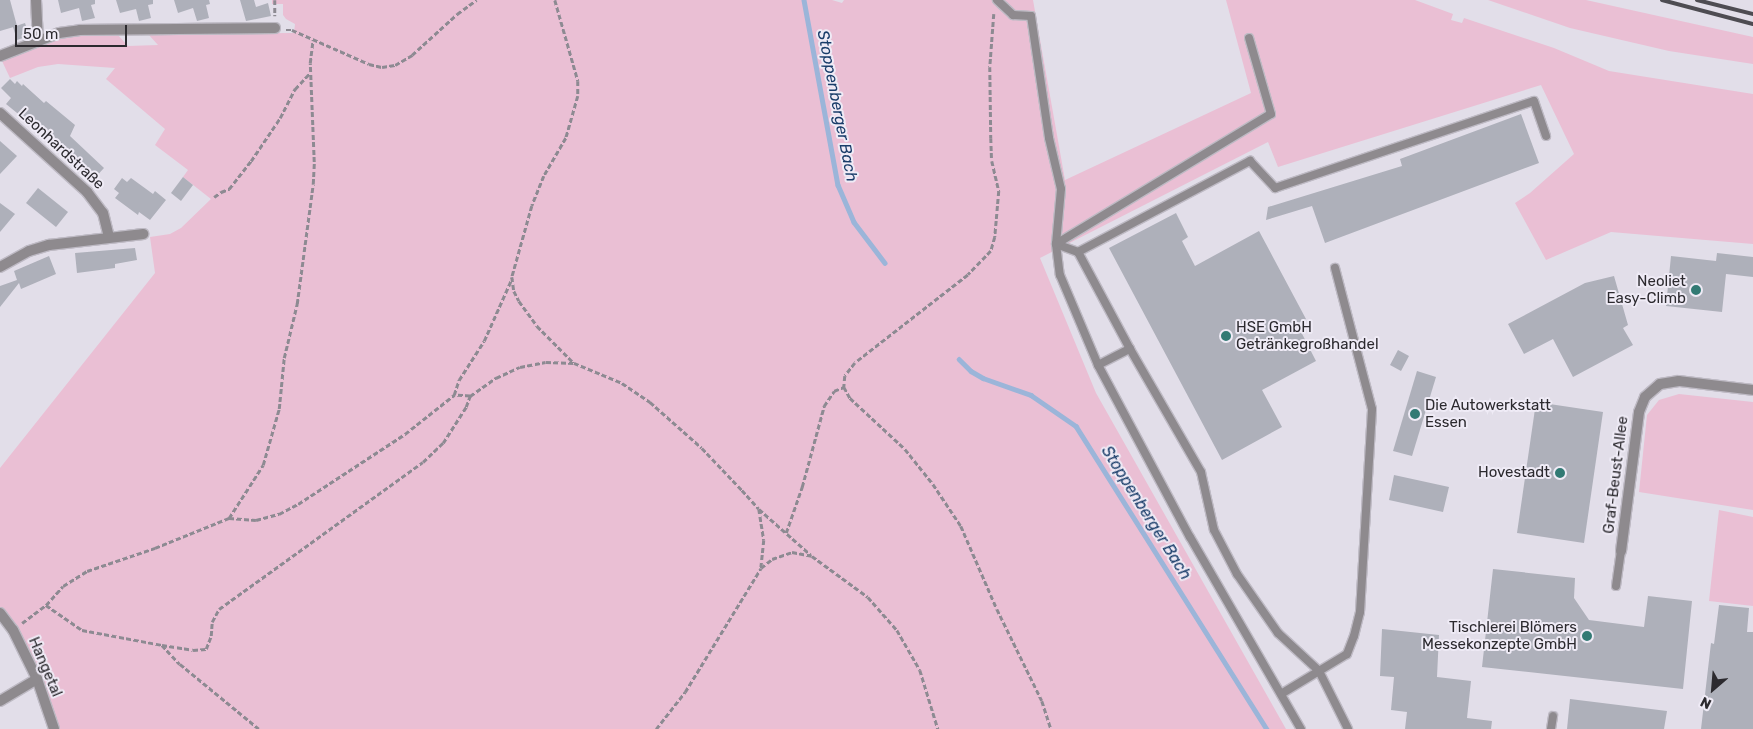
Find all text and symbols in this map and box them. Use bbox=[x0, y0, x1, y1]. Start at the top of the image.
scale bar bbox=[18, 15, 130, 47]
text: 50 m bbox=[23, 25, 58, 43]
water label: Stoppenberger Bach bbox=[813, 28, 861, 184]
street label: Leonhardstraße bbox=[14, 105, 108, 193]
place label: Neoliet Easy-Climb bbox=[1607, 272, 1686, 307]
marker: Neoliet Easy-Climb bbox=[1690, 284, 1702, 296]
place label: HSE GmbH Getränkegroßhandel bbox=[1236, 318, 1379, 353]
marker: HSE GmbH Getränkegroßhandel bbox=[1220, 330, 1232, 342]
place label: Die Autowerkstatt Essen bbox=[1425, 396, 1551, 431]
marker: Die Autowerkstatt Essen bbox=[1409, 408, 1421, 420]
street label: Graf-Beust-Allee bbox=[1600, 415, 1632, 535]
water label: Stoppenberger Bach bbox=[1097, 442, 1195, 584]
place label: Hovestadt bbox=[1478, 464, 1550, 482]
marker: Hovestadt bbox=[1554, 467, 1566, 479]
place label: Tischlerei Blömers Messekonzepte GmbH bbox=[1422, 618, 1577, 653]
marker: Tischlerei Blömers Messekonzepte GmbH bbox=[1581, 630, 1593, 642]
street label: Hangetal bbox=[24, 634, 66, 700]
north arrow bbox=[1688, 664, 1738, 714]
text: N bbox=[1698, 693, 1714, 713]

